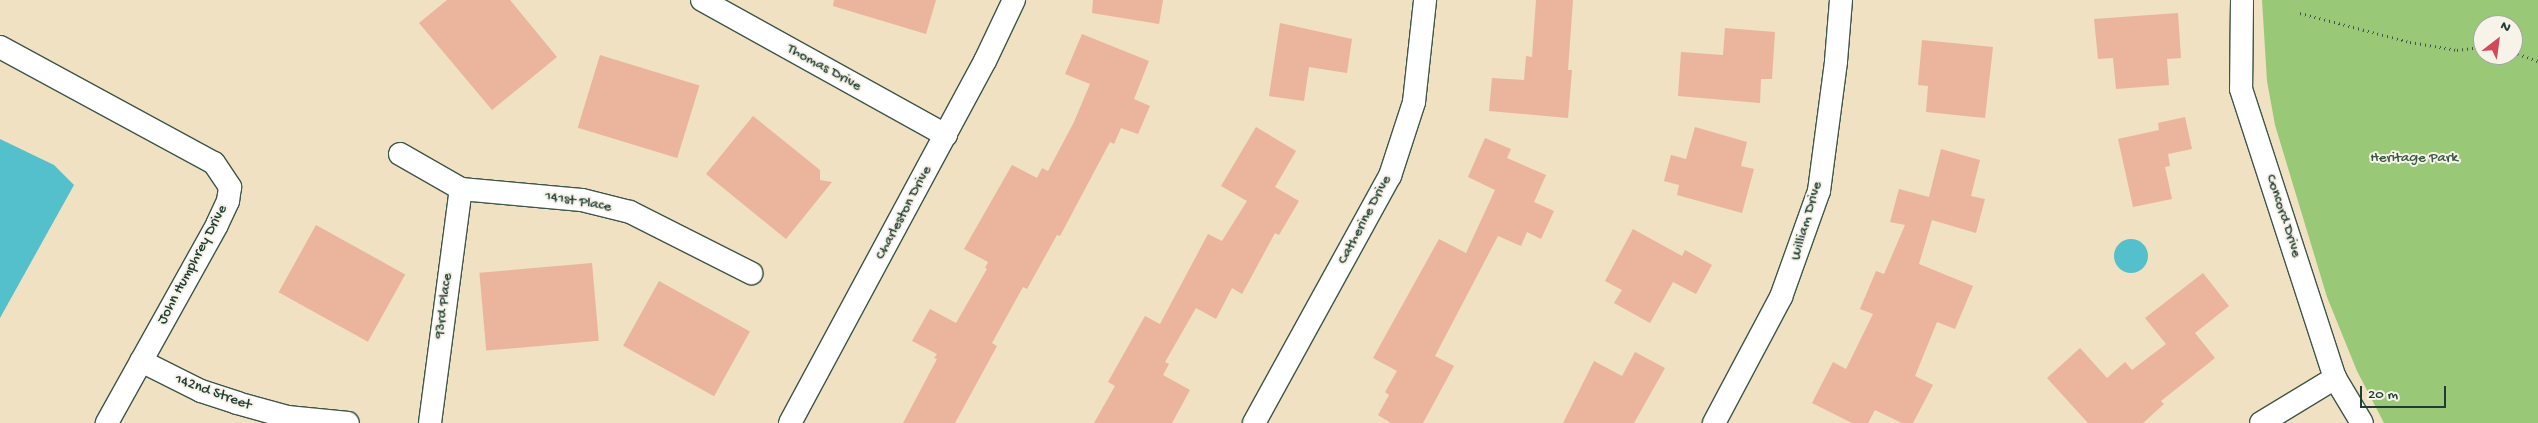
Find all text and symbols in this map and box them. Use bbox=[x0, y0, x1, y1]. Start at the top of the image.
north arrow bbox=[2473, 15, 2523, 65]
text: N bbox=[2497, 18, 2513, 37]
street label: Thomas Drive bbox=[784, 40, 864, 96]
park label: Heritage Park bbox=[2370, 150, 2458, 168]
street label: Charleston Drive bbox=[872, 163, 936, 263]
street label: Catherine Drive bbox=[1334, 172, 1396, 268]
street label: Concord Drive bbox=[2261, 172, 2305, 260]
street label: William Drive bbox=[1787, 180, 1827, 262]
street label: 141st Place bbox=[543, 187, 613, 217]
street label: John Humphrey Drive bbox=[154, 202, 232, 328]
street label: 93rd Place bbox=[431, 272, 457, 340]
street label: 142nd Street bbox=[172, 371, 254, 415]
scale bar bbox=[2363, 376, 2449, 408]
text: 20 m bbox=[2368, 386, 2398, 404]

